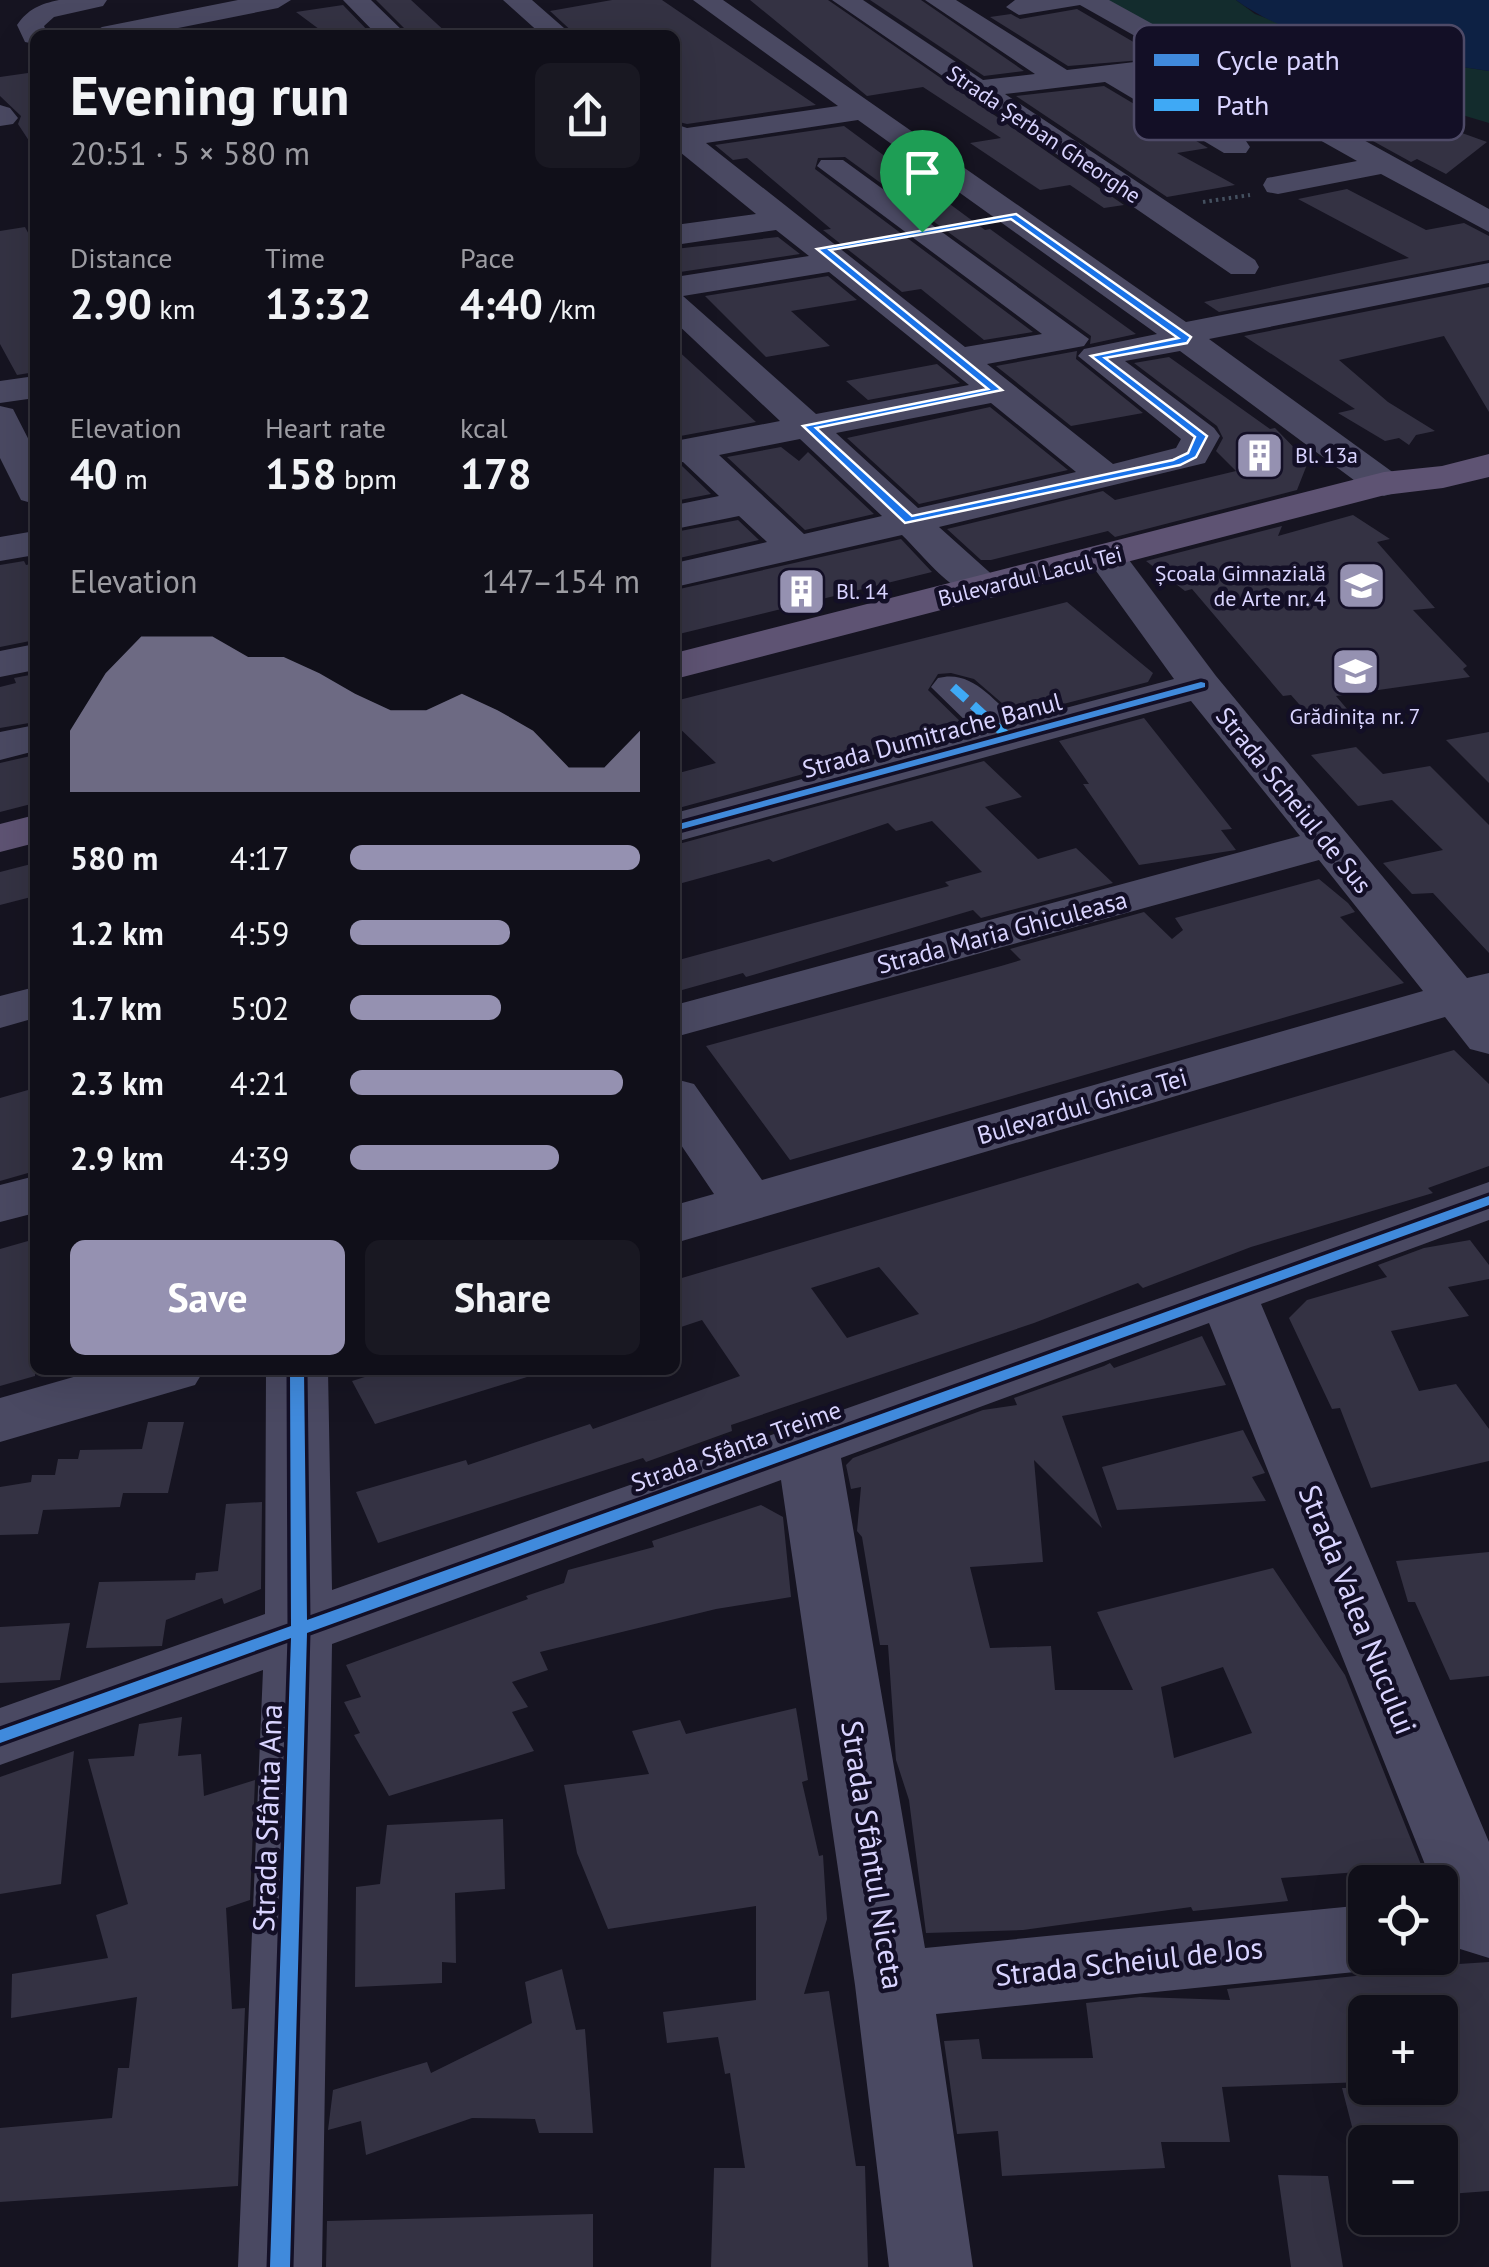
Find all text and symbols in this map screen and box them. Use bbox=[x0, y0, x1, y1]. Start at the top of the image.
legend bbox=[1134, 25, 1464, 140]
text: Cycle path bbox=[1216, 41, 1340, 78]
text: Evening run bbox=[70, 59, 350, 130]
street label: Strada Șerban Gheorghe bbox=[942, 59, 1146, 209]
button: share bbox=[535, 63, 640, 168]
text: Path bbox=[1216, 86, 1269, 123]
pin bbox=[880, 130, 965, 233]
text: 20:51 · 5 × 580 m bbox=[70, 132, 310, 174]
icon: arrive bbox=[895, 145, 950, 200]
text: Distance bbox=[70, 239, 173, 276]
text: Time bbox=[265, 239, 325, 276]
text: Pace bbox=[460, 239, 515, 276]
text: 2.90 bbox=[70, 276, 152, 331]
text: 13:32 bbox=[265, 276, 372, 331]
text: 4:40 bbox=[460, 276, 543, 331]
text: km bbox=[152, 290, 195, 327]
text: /km bbox=[543, 290, 596, 327]
text: Elevation bbox=[70, 409, 182, 446]
text: Heart rate bbox=[265, 409, 386, 446]
text: kcal bbox=[460, 409, 508, 446]
building icon: Bl. 13a bbox=[1234, 429, 1286, 481]
place label: Bl. 13a bbox=[1295, 441, 1358, 469]
text: 40 bbox=[70, 446, 118, 501]
text: 158 bbox=[265, 446, 336, 501]
text: 178 bbox=[460, 446, 531, 501]
text: m bbox=[118, 460, 148, 497]
text: bpm bbox=[336, 460, 397, 497]
street label: Bulevardul Lacul Tei bbox=[935, 540, 1125, 612]
place label: Școala Gimnazială de Arte nr. 4 bbox=[1155, 559, 1326, 612]
text: Elevation bbox=[70, 560, 197, 602]
text: 147–154 m bbox=[482, 560, 640, 602]
school or university icon: Școala Gimnazială de Arte nr. 4 bbox=[1335, 560, 1387, 612]
building icon: Bl. 14 bbox=[775, 565, 827, 617]
place label: Bl. 14 bbox=[836, 577, 888, 605]
school or university icon: Grădinița nr. 7 bbox=[1329, 646, 1381, 698]
street label: Strada Dumitrache Banul bbox=[799, 685, 1066, 785]
street label: Strada Scheiul de Sus bbox=[1209, 700, 1379, 900]
place label: Grădinița nr. 7 bbox=[1290, 702, 1420, 730]
text: 580 m bbox=[70, 837, 158, 879]
text: 4:17 bbox=[230, 837, 289, 879]
street label: Strada Maria Ghiculeasa bbox=[874, 883, 1130, 981]
text: 1.2 km bbox=[70, 912, 164, 954]
text: 4:59 bbox=[230, 912, 289, 954]
text: 1.7 km bbox=[70, 987, 162, 1029]
text: 5:02 bbox=[230, 987, 289, 1029]
street label: Bulevardul Ghica Tei bbox=[973, 1061, 1191, 1151]
text: 2.3 km bbox=[70, 1062, 164, 1104]
text: 4:21 bbox=[230, 1062, 289, 1104]
text: 2.9 km bbox=[70, 1137, 164, 1179]
text: 4:39 bbox=[230, 1137, 289, 1179]
button: Save bbox=[70, 1240, 345, 1355]
button: Share bbox=[365, 1240, 640, 1355]
street label: Strada Sfânta Treime bbox=[626, 1393, 846, 1499]
street label: Strada Valea Nucului bbox=[1291, 1479, 1426, 1740]
street label: Strada Sfânta Ana bbox=[243, 1703, 290, 1933]
street label: Strada Sfântul Niceta bbox=[833, 1718, 914, 1992]
map controls bbox=[1348, 1865, 1458, 2235]
button: locate bbox=[1348, 1865, 1458, 1975]
street label: Strada Scheiul de Jos bbox=[993, 1927, 1265, 1994]
button: + bbox=[1348, 1995, 1458, 2105]
button: − bbox=[1348, 2125, 1458, 2235]

